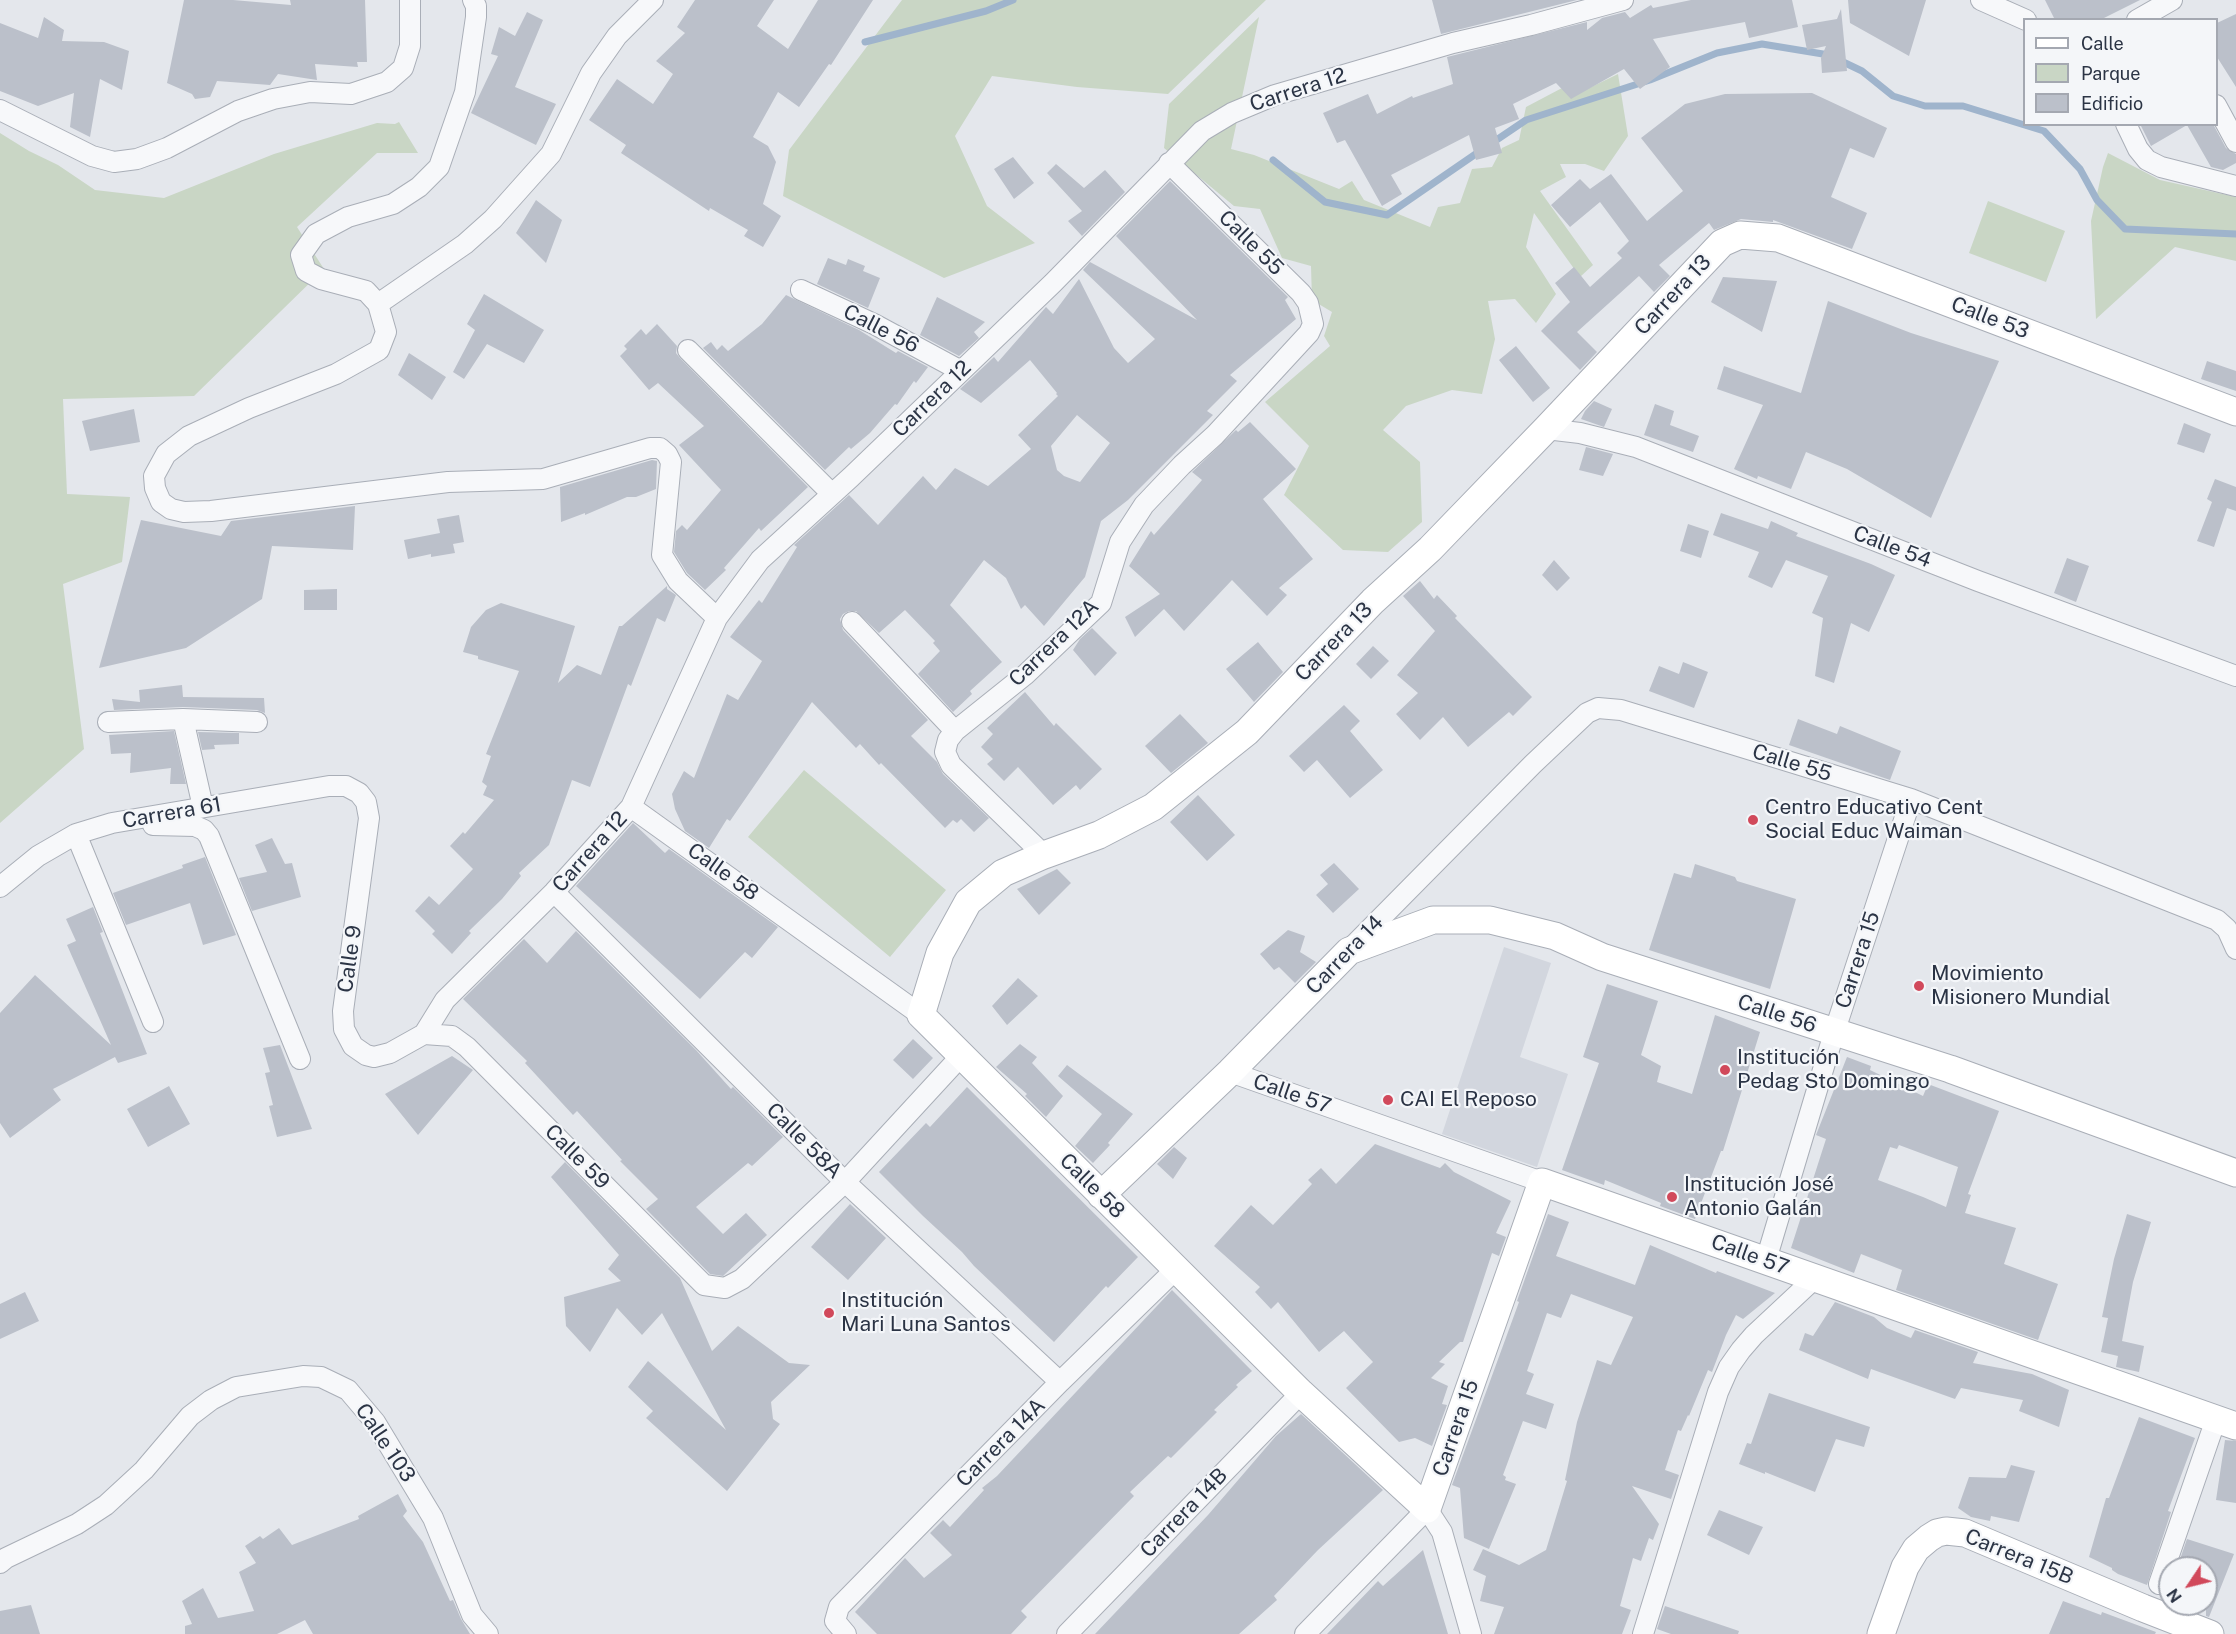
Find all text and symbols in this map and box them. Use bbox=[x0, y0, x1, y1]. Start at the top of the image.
legend bbox=[2023, 18, 2218, 126]
text: Calle bbox=[2081, 33, 2124, 54]
street label: Carrera 12 bbox=[1247, 63, 1349, 117]
text: Parque bbox=[2081, 63, 2141, 84]
text: Edificio bbox=[2081, 93, 2143, 114]
street label: Calle 55 bbox=[1213, 205, 1289, 281]
street label: Carrera 13 bbox=[1630, 250, 1716, 340]
street label: Calle 53 bbox=[1947, 292, 2033, 344]
street label: Calle 56 bbox=[839, 299, 923, 359]
street label: Carrera 12 bbox=[887, 355, 977, 443]
street label: Calle 54 bbox=[1849, 521, 1935, 573]
street label: Carrera 12A bbox=[1004, 594, 1104, 692]
street label: Carrera 13 bbox=[1290, 597, 1378, 687]
street label: Calle 55 bbox=[1749, 739, 1835, 787]
street label: Carrera 61 bbox=[120, 792, 224, 834]
place label: Centro Educativo Cent Social Educ Waiman bbox=[1765, 795, 1983, 845]
street label: Carrera 12 bbox=[547, 807, 633, 897]
marker: Centro Educativo Cent Social Educ Waiman bbox=[1746, 813, 1760, 827]
street label: Calle 58 bbox=[682, 838, 764, 906]
street label: Carrera 15 bbox=[1830, 908, 1886, 1012]
street label: Carrera 14 bbox=[1301, 910, 1389, 1000]
street label: Calle 9 bbox=[333, 924, 367, 994]
place label: Movimiento Misionero Mundial bbox=[1931, 961, 2110, 1011]
marker: Movimiento Misionero Mundial bbox=[1912, 979, 1926, 993]
street label: Calle 56 bbox=[1734, 989, 1820, 1039]
place label: Institución Pedag Sto Domingo bbox=[1737, 1045, 1930, 1095]
marker: Institución Pedag Sto Domingo bbox=[1718, 1063, 1732, 1077]
street label: Calle 57 bbox=[1250, 1069, 1334, 1119]
place label: CAI El Reposo bbox=[1400, 1087, 1537, 1113]
marker: CAI El Reposo bbox=[1381, 1093, 1395, 1107]
street label: Calle 58A bbox=[761, 1098, 847, 1184]
street label: Calle 59 bbox=[539, 1119, 615, 1195]
street label: Calle 58 bbox=[1054, 1148, 1130, 1224]
place label: Institución José Antonio Galán bbox=[1684, 1172, 1834, 1222]
marker: Institución José Antonio Galán bbox=[1665, 1190, 1679, 1204]
street label: Calle 57 bbox=[1708, 1229, 1792, 1281]
place label: Institución Mari Luna Santos bbox=[841, 1288, 1011, 1338]
marker: Institución Mari Luna Santos bbox=[822, 1306, 836, 1320]
street label: Carrera 15 bbox=[1428, 1376, 1484, 1480]
street label: Carrera 14A bbox=[951, 1393, 1051, 1493]
street label: Calle 103 bbox=[350, 1399, 420, 1487]
street label: Carrera 14B bbox=[1135, 1463, 1233, 1563]
street label: Carrera 15B bbox=[1961, 1524, 2077, 1590]
north arrow bbox=[2158, 1556, 2218, 1616]
text: N bbox=[2163, 1585, 2186, 1606]

